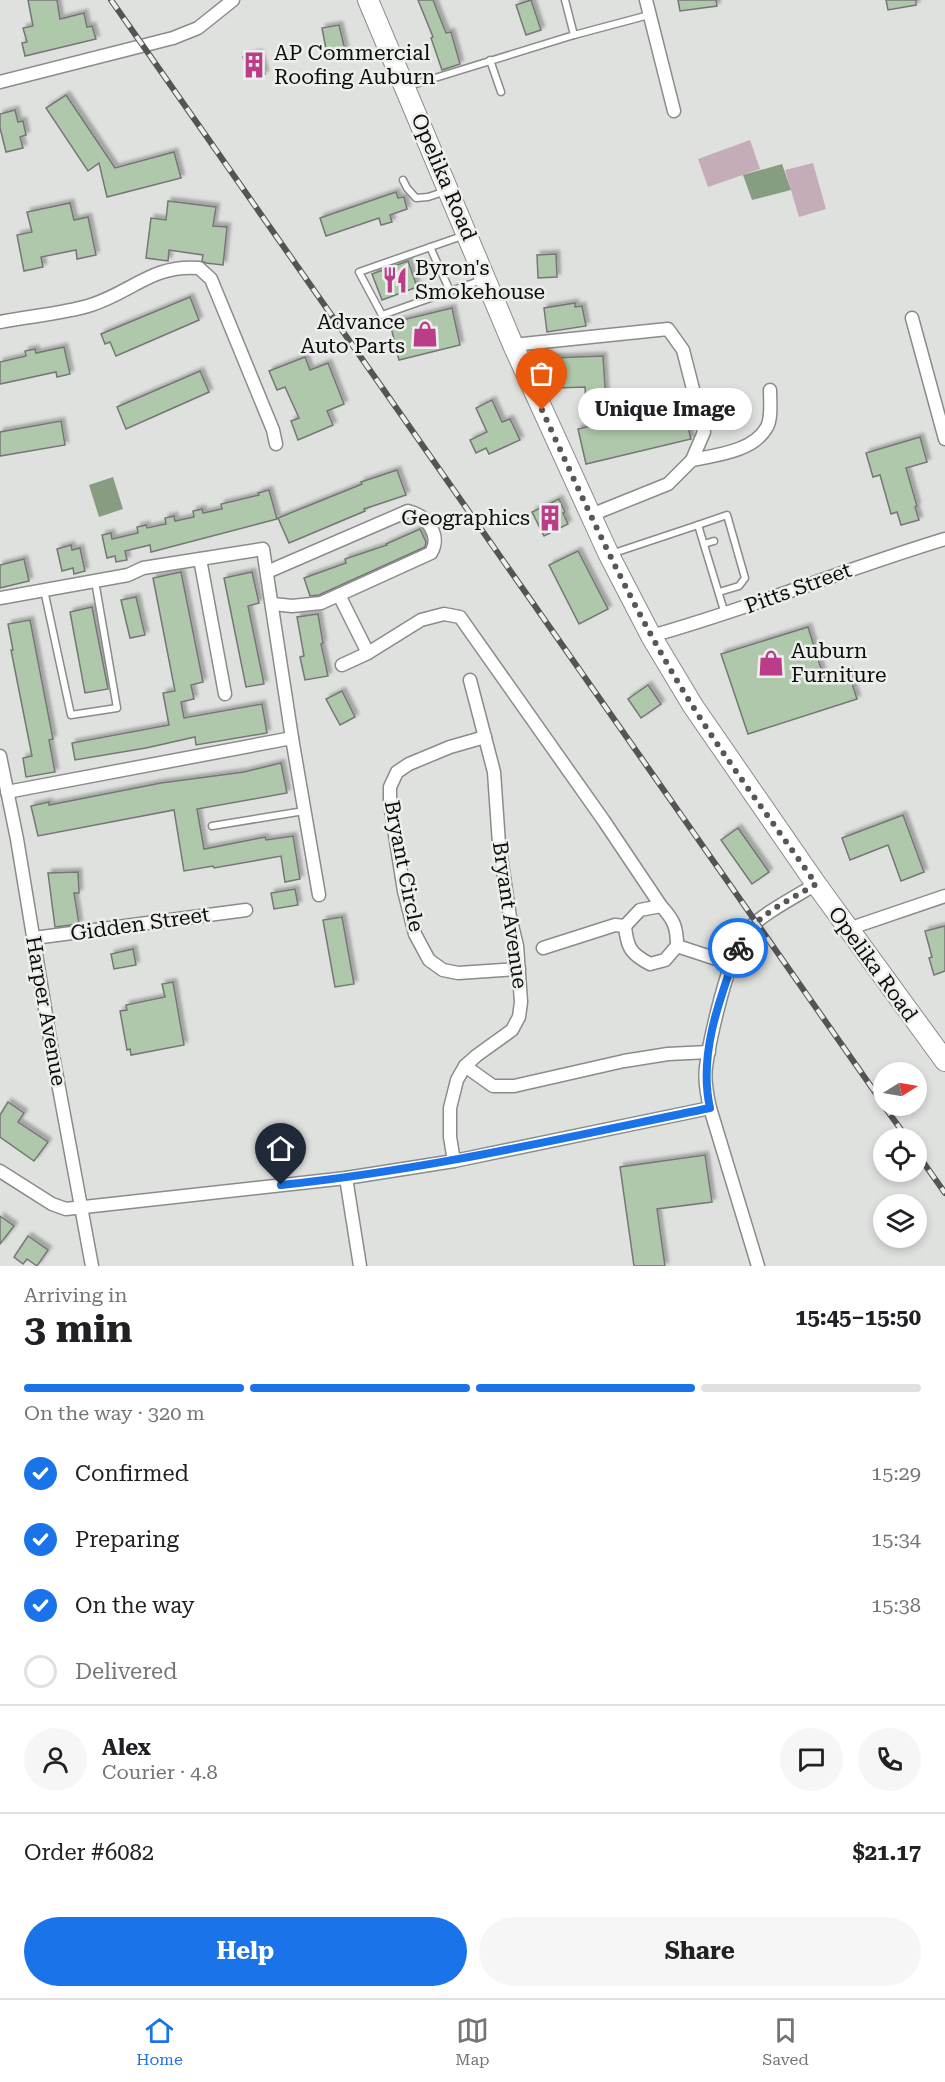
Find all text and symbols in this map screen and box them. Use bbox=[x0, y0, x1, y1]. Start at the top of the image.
place label: AP Commercial Roofing Auburn bbox=[274, 41, 436, 89]
building icon: AP Commercial Roofing Auburn bbox=[239, 50, 269, 80]
street label: Opelika Road bbox=[406, 110, 482, 245]
place label: Byron's Smokehouse bbox=[415, 256, 545, 304]
restaurant icon: Byron's Smokehouse bbox=[380, 265, 410, 295]
place label: Advance Auto Parts bbox=[301, 310, 405, 358]
shop icon: Advance Auto Parts bbox=[410, 319, 440, 349]
pin bbox=[516, 348, 567, 410]
icon: bag bbox=[525, 357, 558, 390]
callout: Unique Image bbox=[578, 389, 752, 431]
text: Unique Image bbox=[594, 397, 736, 421]
building icon: Geographics bbox=[535, 503, 565, 533]
place label: Geographics bbox=[401, 506, 530, 530]
street label: Pitts Street bbox=[741, 558, 855, 618]
place label: Auburn Furniture bbox=[791, 639, 886, 687]
shop icon: Auburn Furniture bbox=[756, 648, 786, 678]
street label: Bryant Circle bbox=[380, 798, 428, 934]
street label: Bryant Avenue bbox=[488, 840, 532, 990]
street label: Gidden Street bbox=[69, 902, 211, 946]
street label: Opelika Road bbox=[823, 902, 923, 1026]
courier bbox=[708, 918, 768, 978]
icon: bike bbox=[722, 932, 755, 965]
street label: Harper Avenue bbox=[21, 934, 71, 1088]
north arrow bbox=[873, 1062, 927, 1116]
map controls bbox=[873, 1062, 927, 1248]
pin bbox=[255, 1123, 306, 1185]
button: locate bbox=[873, 1128, 927, 1182]
icon: home bbox=[264, 1132, 297, 1165]
button: layers bbox=[873, 1194, 927, 1248]
text: Arriving in bbox=[24, 1283, 127, 1307]
text: 15:45–15:50 bbox=[795, 1305, 921, 1330]
text: 3 min bbox=[24, 1306, 132, 1352]
text: On the way · 320 m bbox=[24, 1401, 205, 1425]
icon: check bbox=[24, 1457, 57, 1490]
text: Confirmed bbox=[75, 1461, 189, 1486]
text: 15:29 bbox=[871, 1461, 921, 1485]
icon: check bbox=[24, 1523, 57, 1556]
text: Preparing bbox=[75, 1527, 179, 1552]
text: 15:34 bbox=[871, 1527, 921, 1551]
icon: check bbox=[24, 1589, 57, 1622]
text: On the way bbox=[75, 1593, 195, 1618]
text: 15:38 bbox=[871, 1593, 921, 1617]
text: Delivered bbox=[75, 1659, 177, 1684]
button: person bbox=[24, 1728, 87, 1791]
button: chat bbox=[780, 1728, 843, 1791]
button: phone bbox=[858, 1728, 921, 1791]
text: Alex bbox=[102, 1735, 151, 1760]
text: Courier · 4.8 bbox=[102, 1760, 218, 1784]
text: Order #6082 bbox=[24, 1840, 154, 1865]
text: $21.17 bbox=[852, 1840, 921, 1865]
button: Help bbox=[24, 1917, 467, 1986]
button: Share bbox=[479, 1917, 921, 1986]
tab: Home bbox=[136, 2014, 183, 2069]
tab: Map bbox=[455, 2014, 490, 2069]
tab: Saved bbox=[762, 2014, 809, 2069]

